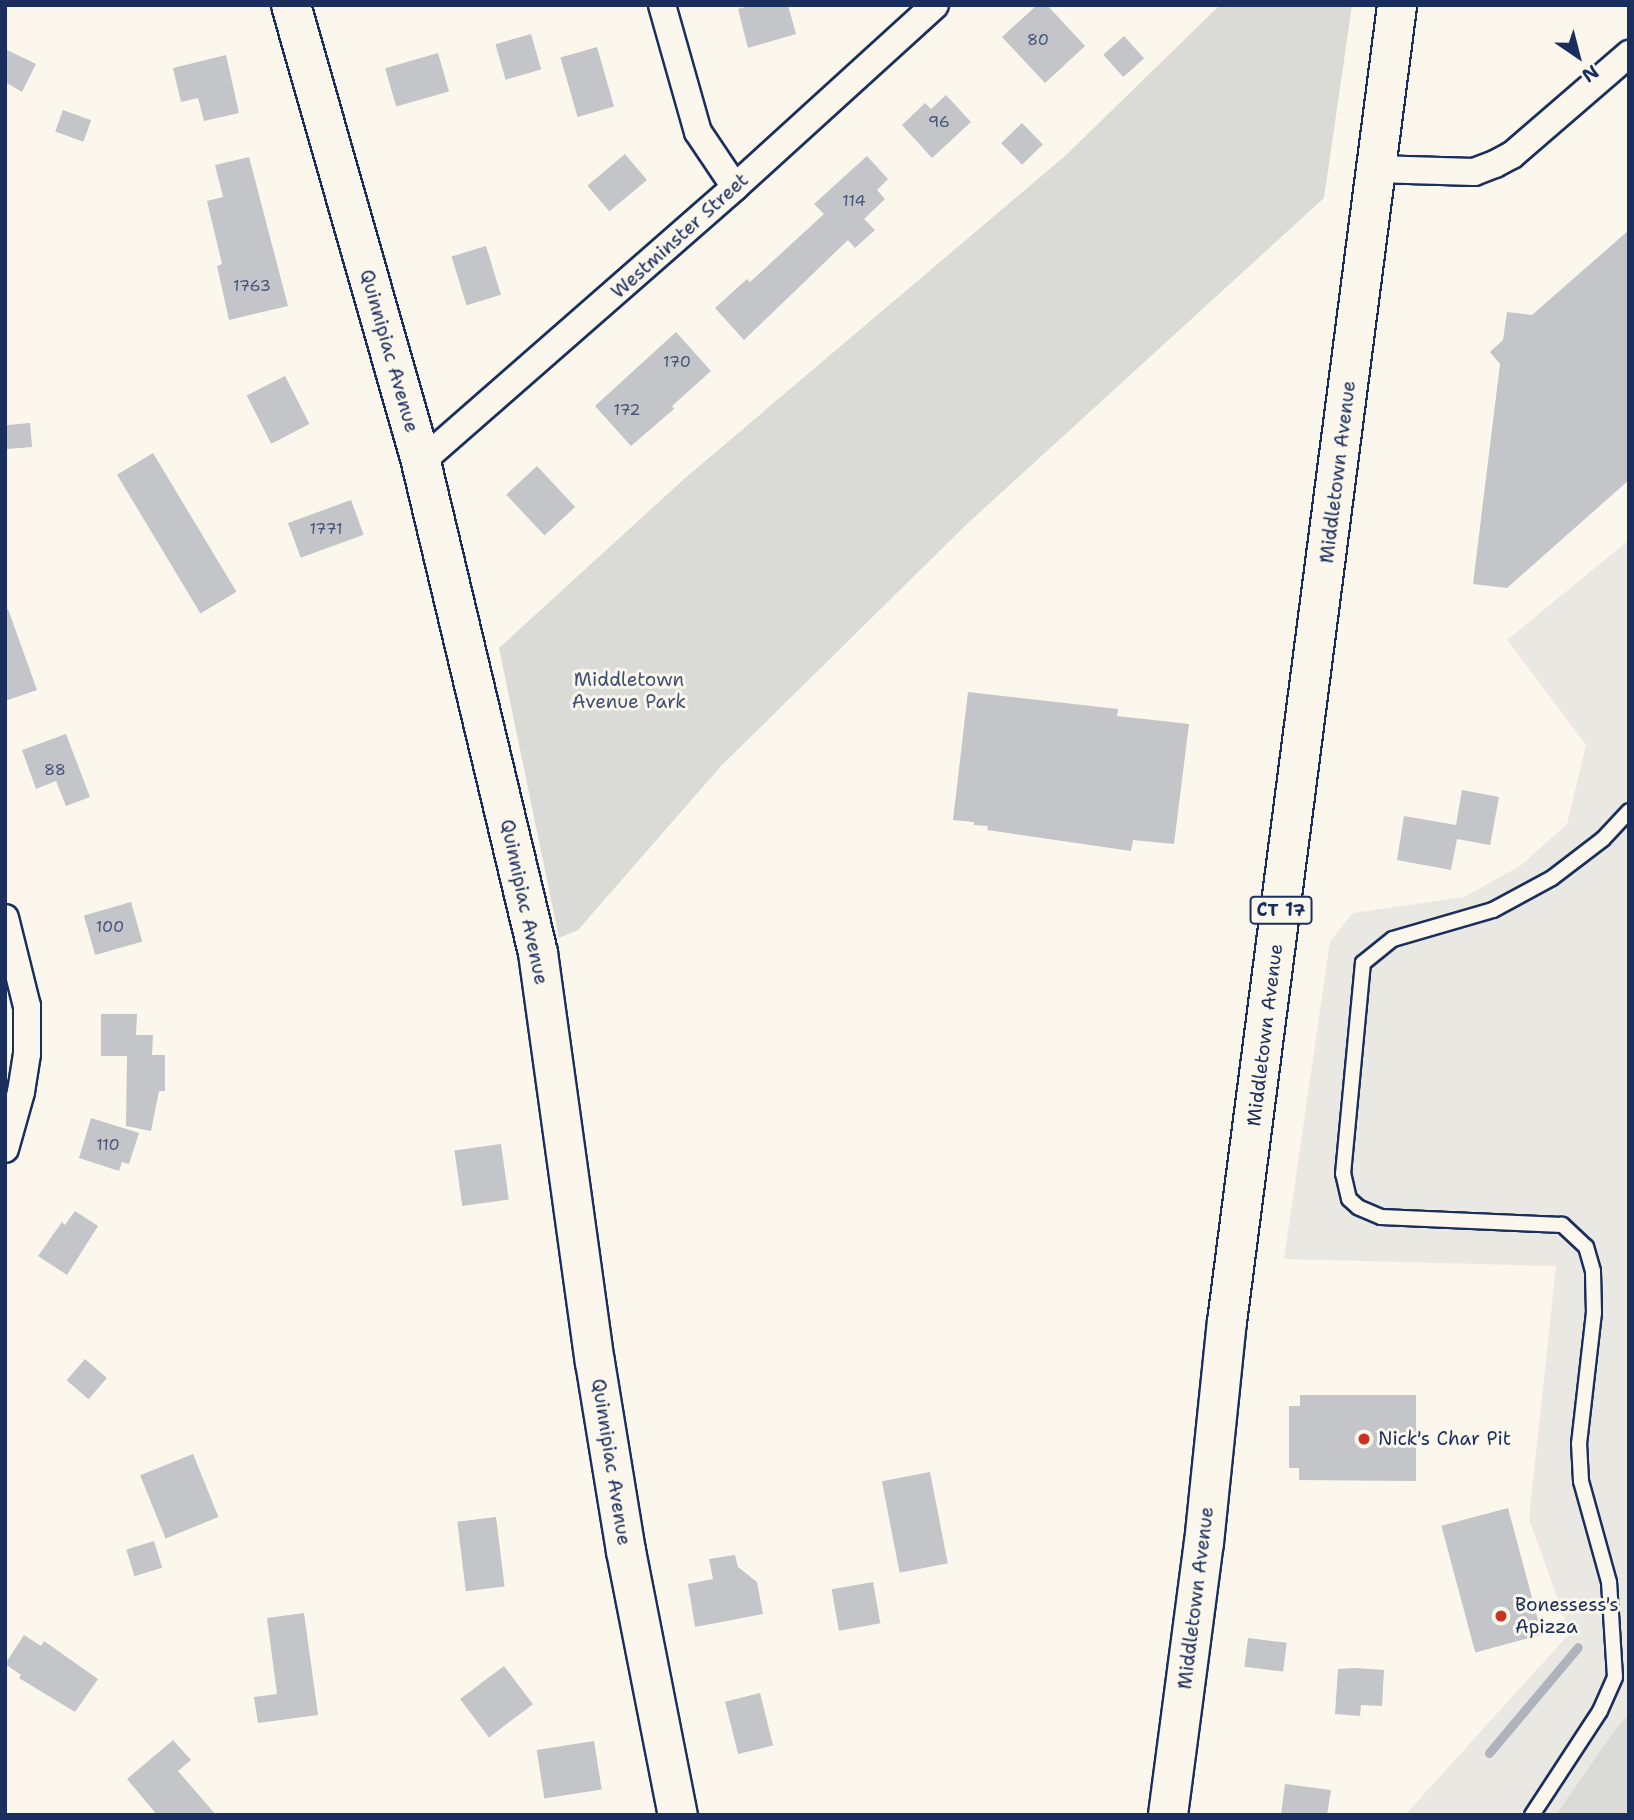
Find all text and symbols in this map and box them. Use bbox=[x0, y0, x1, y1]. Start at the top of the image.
north arrow bbox=[1543, 21, 1613, 91]
house number: 80 bbox=[1027, 30, 1049, 50]
text: N bbox=[1577, 59, 1604, 88]
house number: 96 bbox=[928, 112, 950, 132]
street label: Westminster Street bbox=[607, 169, 753, 303]
house number: 114 bbox=[842, 191, 866, 211]
street label: Quinnipiac Avenue bbox=[355, 267, 423, 435]
house number: 1763 bbox=[233, 276, 271, 296]
house number: 170 bbox=[663, 352, 691, 372]
street label: Middletown Avenue bbox=[1315, 379, 1361, 565]
house number: 172 bbox=[614, 400, 640, 420]
house number: 1771 bbox=[309, 519, 343, 539]
park label: Middletown Avenue Park bbox=[572, 669, 686, 713]
house number: 88 bbox=[44, 760, 66, 780]
street label: Quinnipiac Avenue bbox=[495, 817, 553, 987]
road number: CT 17 bbox=[1250, 896, 1312, 925]
house number: 100 bbox=[96, 917, 124, 937]
street label: Middletown Avenue bbox=[1242, 942, 1288, 1128]
house number: 110 bbox=[96, 1135, 120, 1155]
street label: Quinnipiac Avenue bbox=[587, 1377, 635, 1547]
place label: Nick's Char Pit bbox=[1378, 1428, 1511, 1450]
marker: Nick's Char Pit bbox=[1356, 1431, 1372, 1447]
street label: Middletown Avenue bbox=[1173, 1505, 1219, 1691]
place label: Bonessess's Apizza bbox=[1515, 1594, 1619, 1638]
marker: Bonessess's Apizza bbox=[1493, 1608, 1509, 1624]

